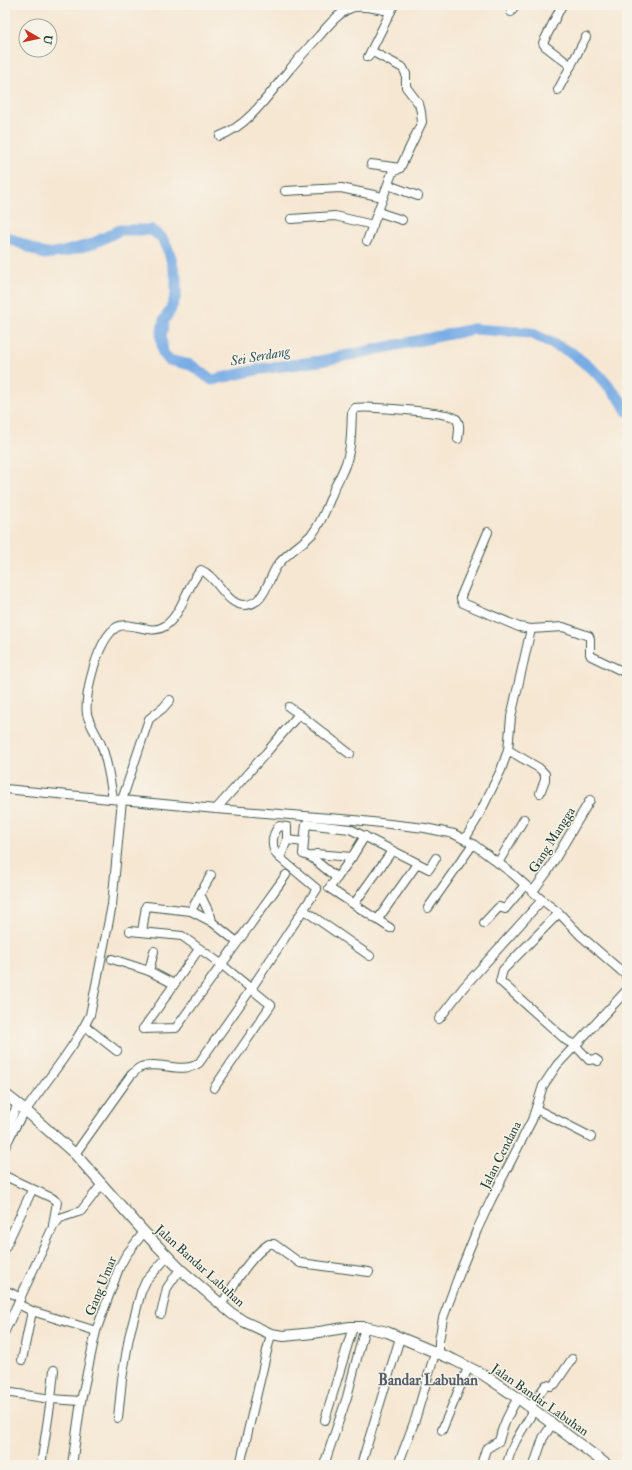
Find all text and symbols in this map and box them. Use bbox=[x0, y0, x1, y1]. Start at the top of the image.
north arrow bbox=[18, 18, 58, 58]
text: U bbox=[40, 34, 55, 46]
water label: Sei Serdang bbox=[228, 342, 292, 370]
street label: Gang Mangga bbox=[525, 803, 579, 876]
street label: Jalan Cendana bbox=[477, 1118, 525, 1192]
street label: Jalan Bandar Labuhan bbox=[151, 1221, 248, 1311]
street label: Gang Umar bbox=[82, 1254, 120, 1318]
street label: Jalan Bandar Labuhan bbox=[487, 1360, 592, 1440]
district label: Bandar Labuhan bbox=[378, 1371, 478, 1390]

